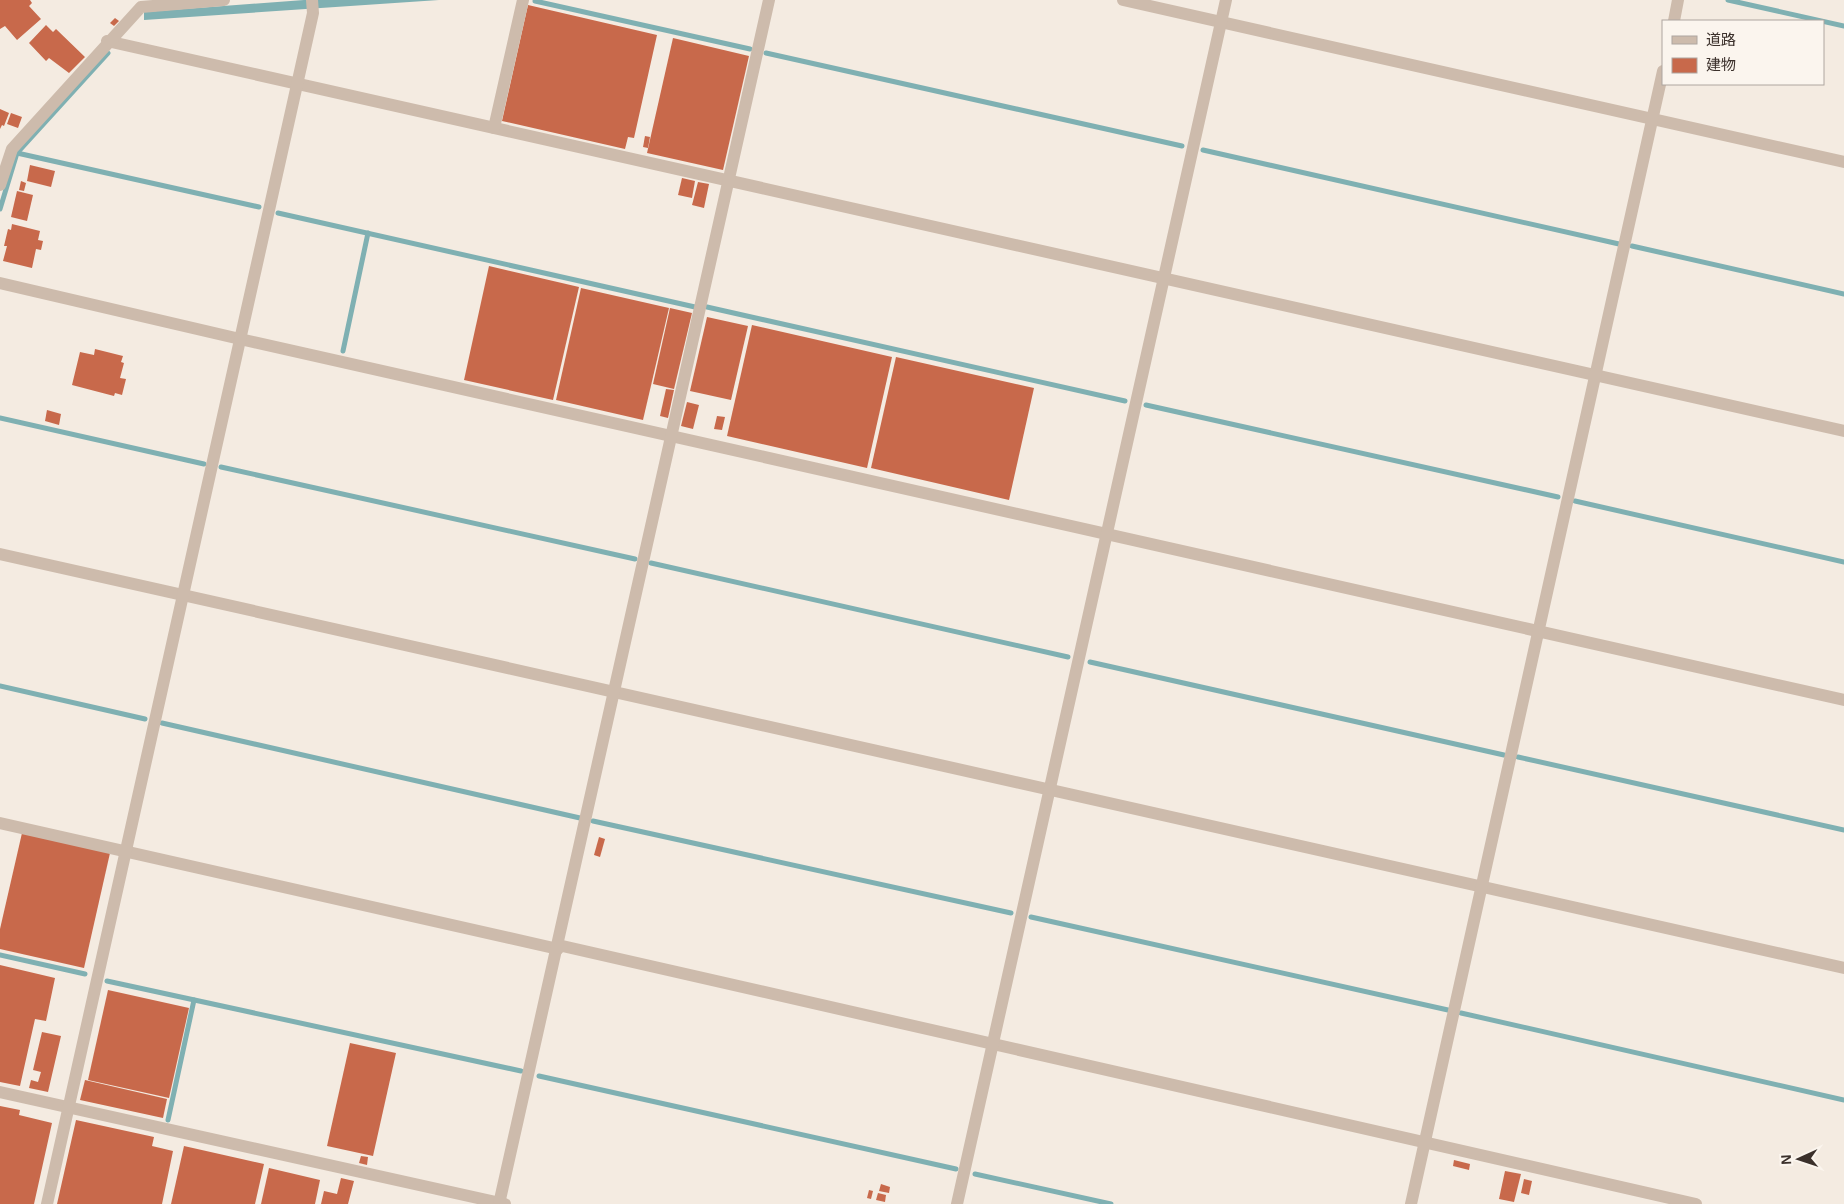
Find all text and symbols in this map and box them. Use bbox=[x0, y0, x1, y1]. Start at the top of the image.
legend bbox=[1662, 20, 1824, 85]
text: 道路 bbox=[1706, 31, 1736, 48]
text: 建物 bbox=[1706, 56, 1736, 73]
north arrow bbox=[1774, 1134, 1824, 1184]
text: N bbox=[1778, 1154, 1794, 1165]

